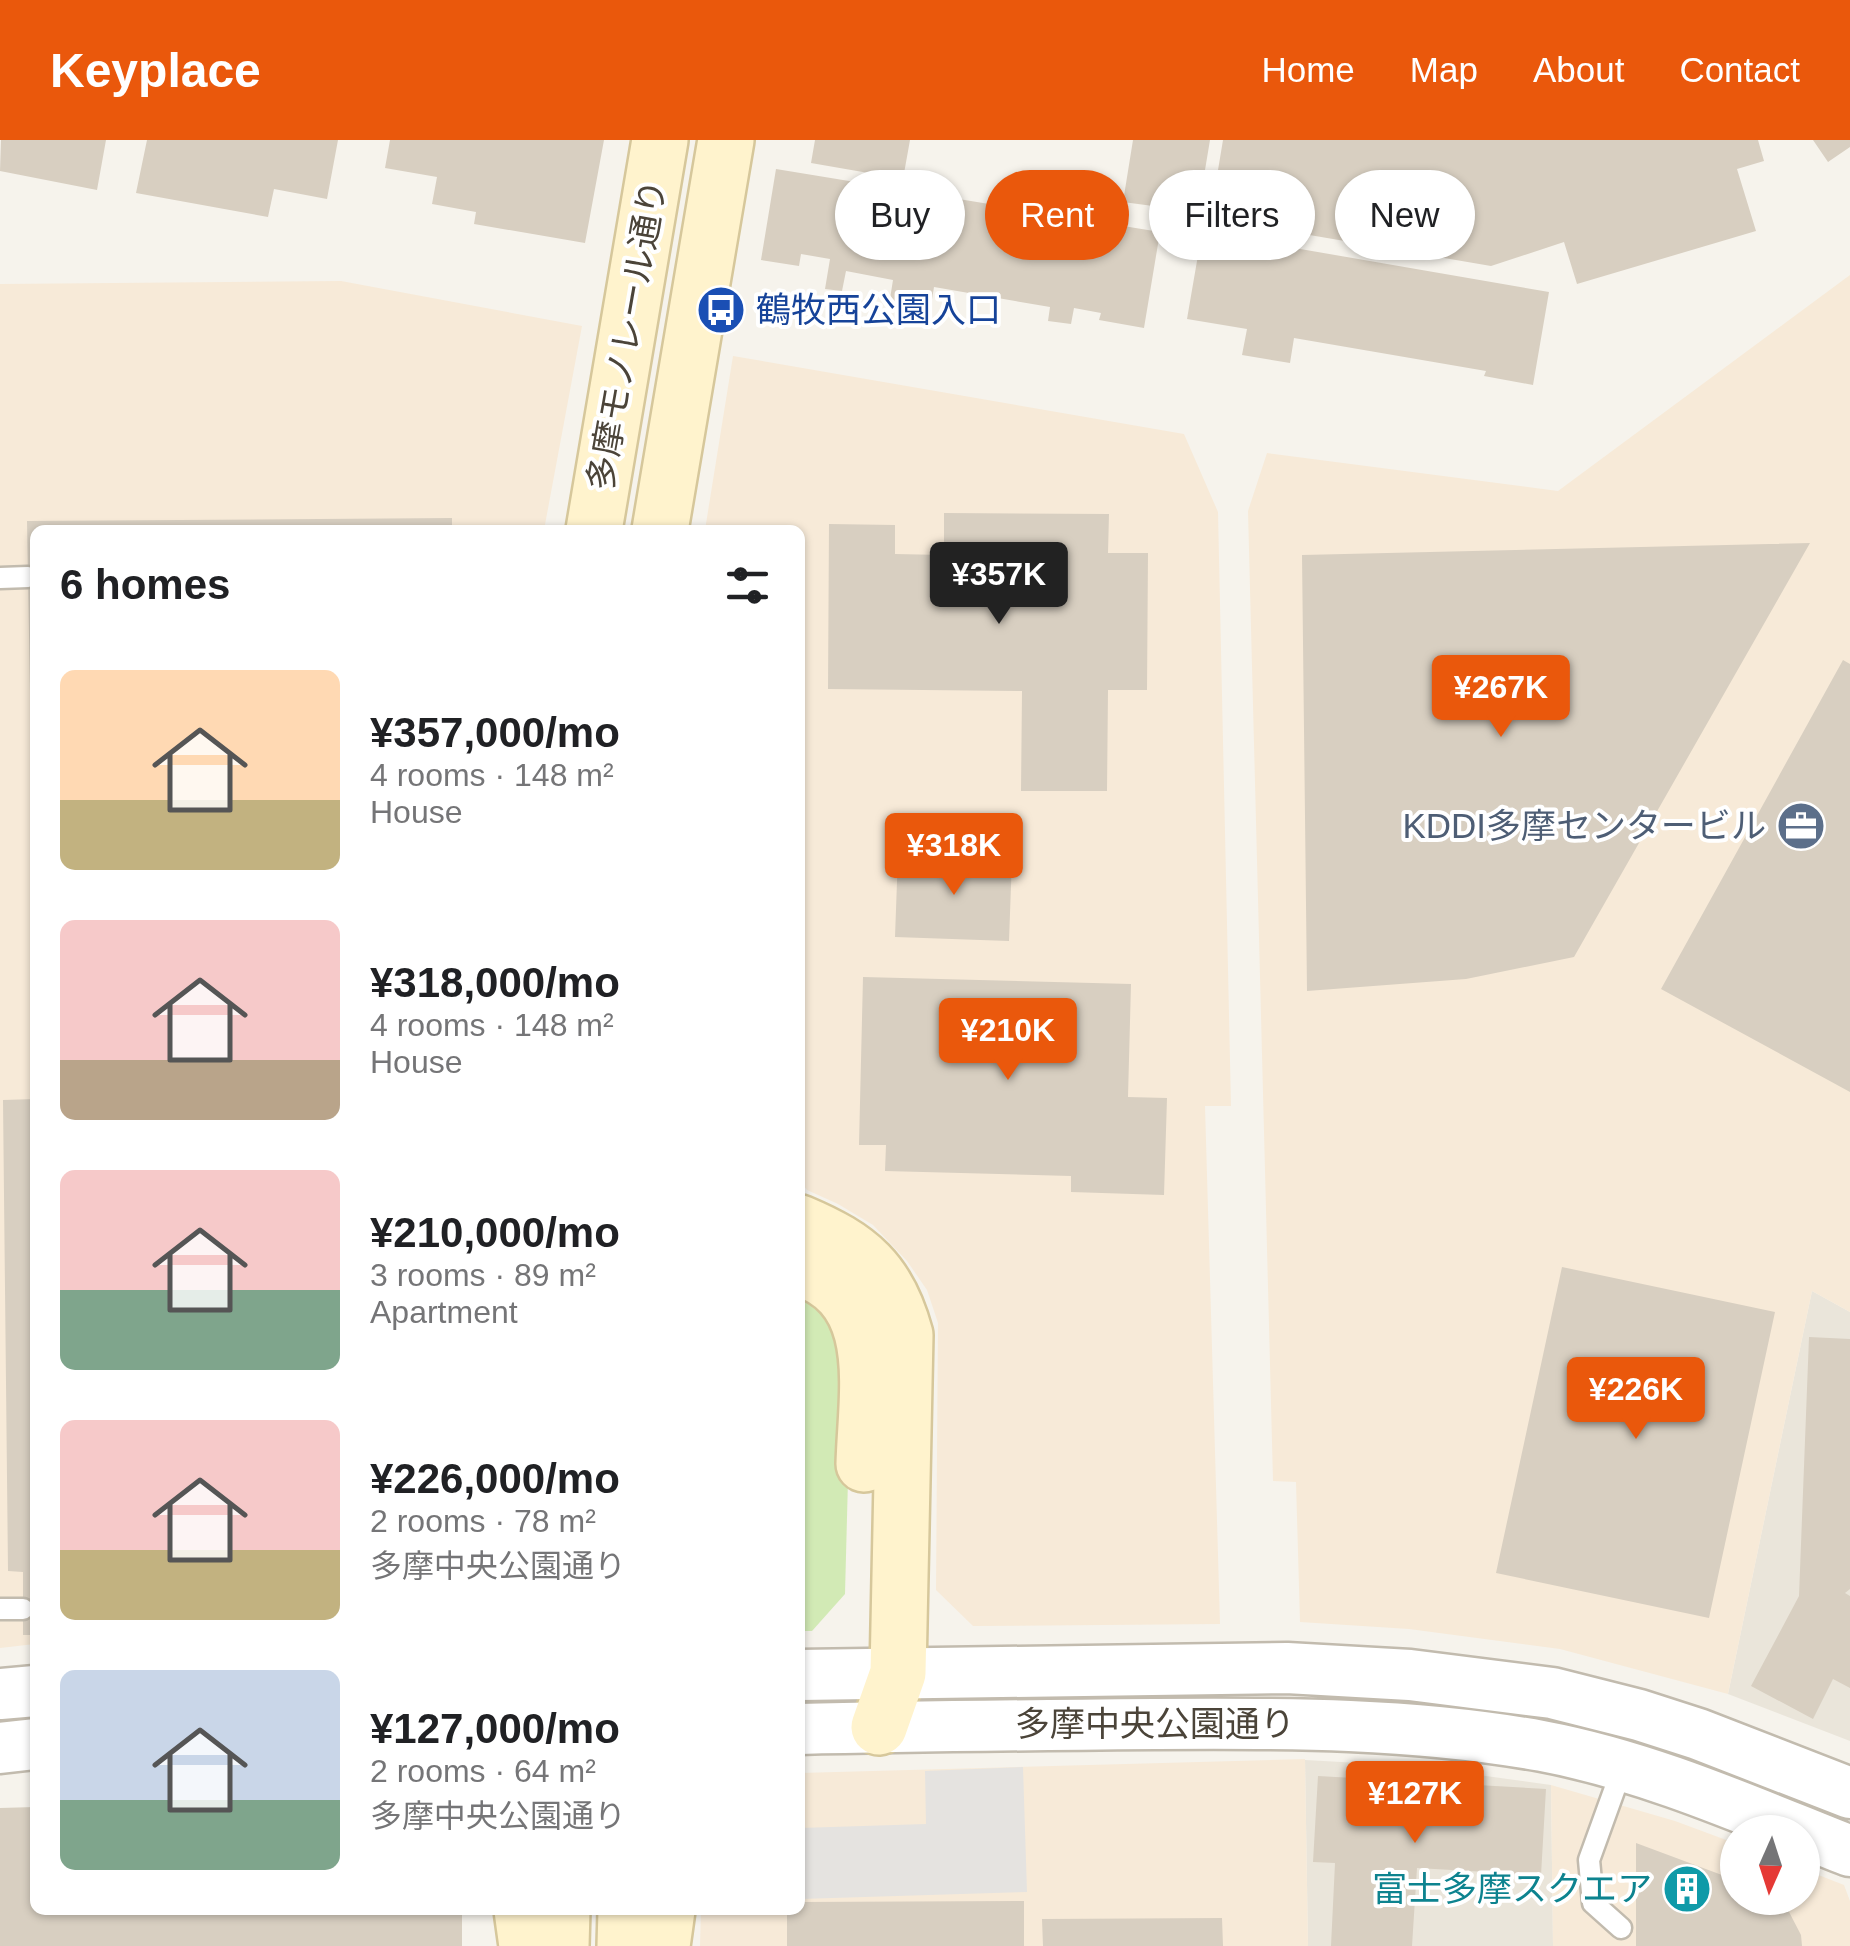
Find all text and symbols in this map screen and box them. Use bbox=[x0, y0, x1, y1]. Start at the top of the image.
text: Keyplace bbox=[50, 44, 261, 97]
text: Home bbox=[1261, 50, 1355, 89]
text: Map bbox=[1410, 50, 1478, 89]
text: About bbox=[1533, 50, 1624, 89]
text: Contact bbox=[1679, 50, 1800, 89]
chip: Buy bbox=[835, 170, 965, 260]
chip: Rent bbox=[985, 170, 1129, 260]
chip: Filters bbox=[1149, 170, 1315, 260]
chip: New bbox=[1335, 170, 1475, 260]
street label: 多摩モノレール通り bbox=[580, 176, 673, 493]
bus stop icon: 鶴牧西公園入口 bbox=[695, 284, 747, 336]
place label: 鶴牧西公園入口 bbox=[756, 290, 1001, 329]
pin: ¥357K bbox=[929, 542, 1069, 627]
text: ¥357K bbox=[952, 556, 1046, 592]
icon: filters bbox=[720, 558, 775, 613]
text: 6 homes bbox=[60, 561, 230, 608]
pin: ¥267K bbox=[1431, 655, 1571, 740]
text: ¥267K bbox=[1454, 669, 1548, 705]
text: ¥357,000/mo bbox=[370, 709, 620, 756]
icon: home bbox=[140, 710, 260, 830]
text: 4 rooms · 148 m² bbox=[370, 757, 614, 793]
text: House bbox=[370, 794, 463, 830]
office icon: KDDI多摩センタービル bbox=[1775, 800, 1827, 852]
place label: KDDI多摩センタービル bbox=[1402, 806, 1766, 845]
pin: ¥318K bbox=[884, 813, 1024, 898]
text: ¥318K bbox=[907, 827, 1001, 863]
text: ¥318,000/mo bbox=[370, 959, 620, 1006]
icon: home bbox=[140, 960, 260, 1080]
pin: ¥210K bbox=[938, 998, 1078, 1083]
text: 4 rooms · 148 m² bbox=[370, 1007, 614, 1043]
text: ¥210K bbox=[961, 1012, 1055, 1048]
text: House bbox=[370, 1044, 463, 1080]
text: ¥210,000/mo bbox=[370, 1209, 620, 1256]
icon: home bbox=[140, 1210, 260, 1330]
text: 3 rooms · 89 m² bbox=[370, 1257, 596, 1293]
text: Apartment bbox=[370, 1294, 518, 1330]
pin: ¥226K bbox=[1566, 1357, 1706, 1442]
text: ¥226K bbox=[1589, 1371, 1683, 1407]
text: ¥226,000/mo bbox=[370, 1455, 620, 1502]
icon: home bbox=[140, 1460, 260, 1580]
text: 2 rooms · 78 m² bbox=[370, 1503, 596, 1539]
text: 多摩中央公園通り bbox=[370, 1548, 626, 1584]
street label: 多摩中央公園通り bbox=[1015, 1704, 1295, 1743]
text: ¥127,000/mo bbox=[370, 1705, 620, 1752]
icon: home bbox=[140, 1710, 260, 1830]
text: 2 rooms · 64 m² bbox=[370, 1753, 596, 1789]
pin: ¥127K bbox=[1345, 1761, 1485, 1846]
text: ¥127K bbox=[1368, 1775, 1462, 1811]
text: 多摩中央公園通り bbox=[370, 1798, 626, 1834]
north arrow bbox=[1720, 1815, 1820, 1915]
map controls bbox=[1720, 1815, 1820, 1915]
building icon: 富士多摩スクエア bbox=[1661, 1863, 1713, 1915]
place label: 富士多摩スクエア bbox=[1372, 1869, 1652, 1908]

